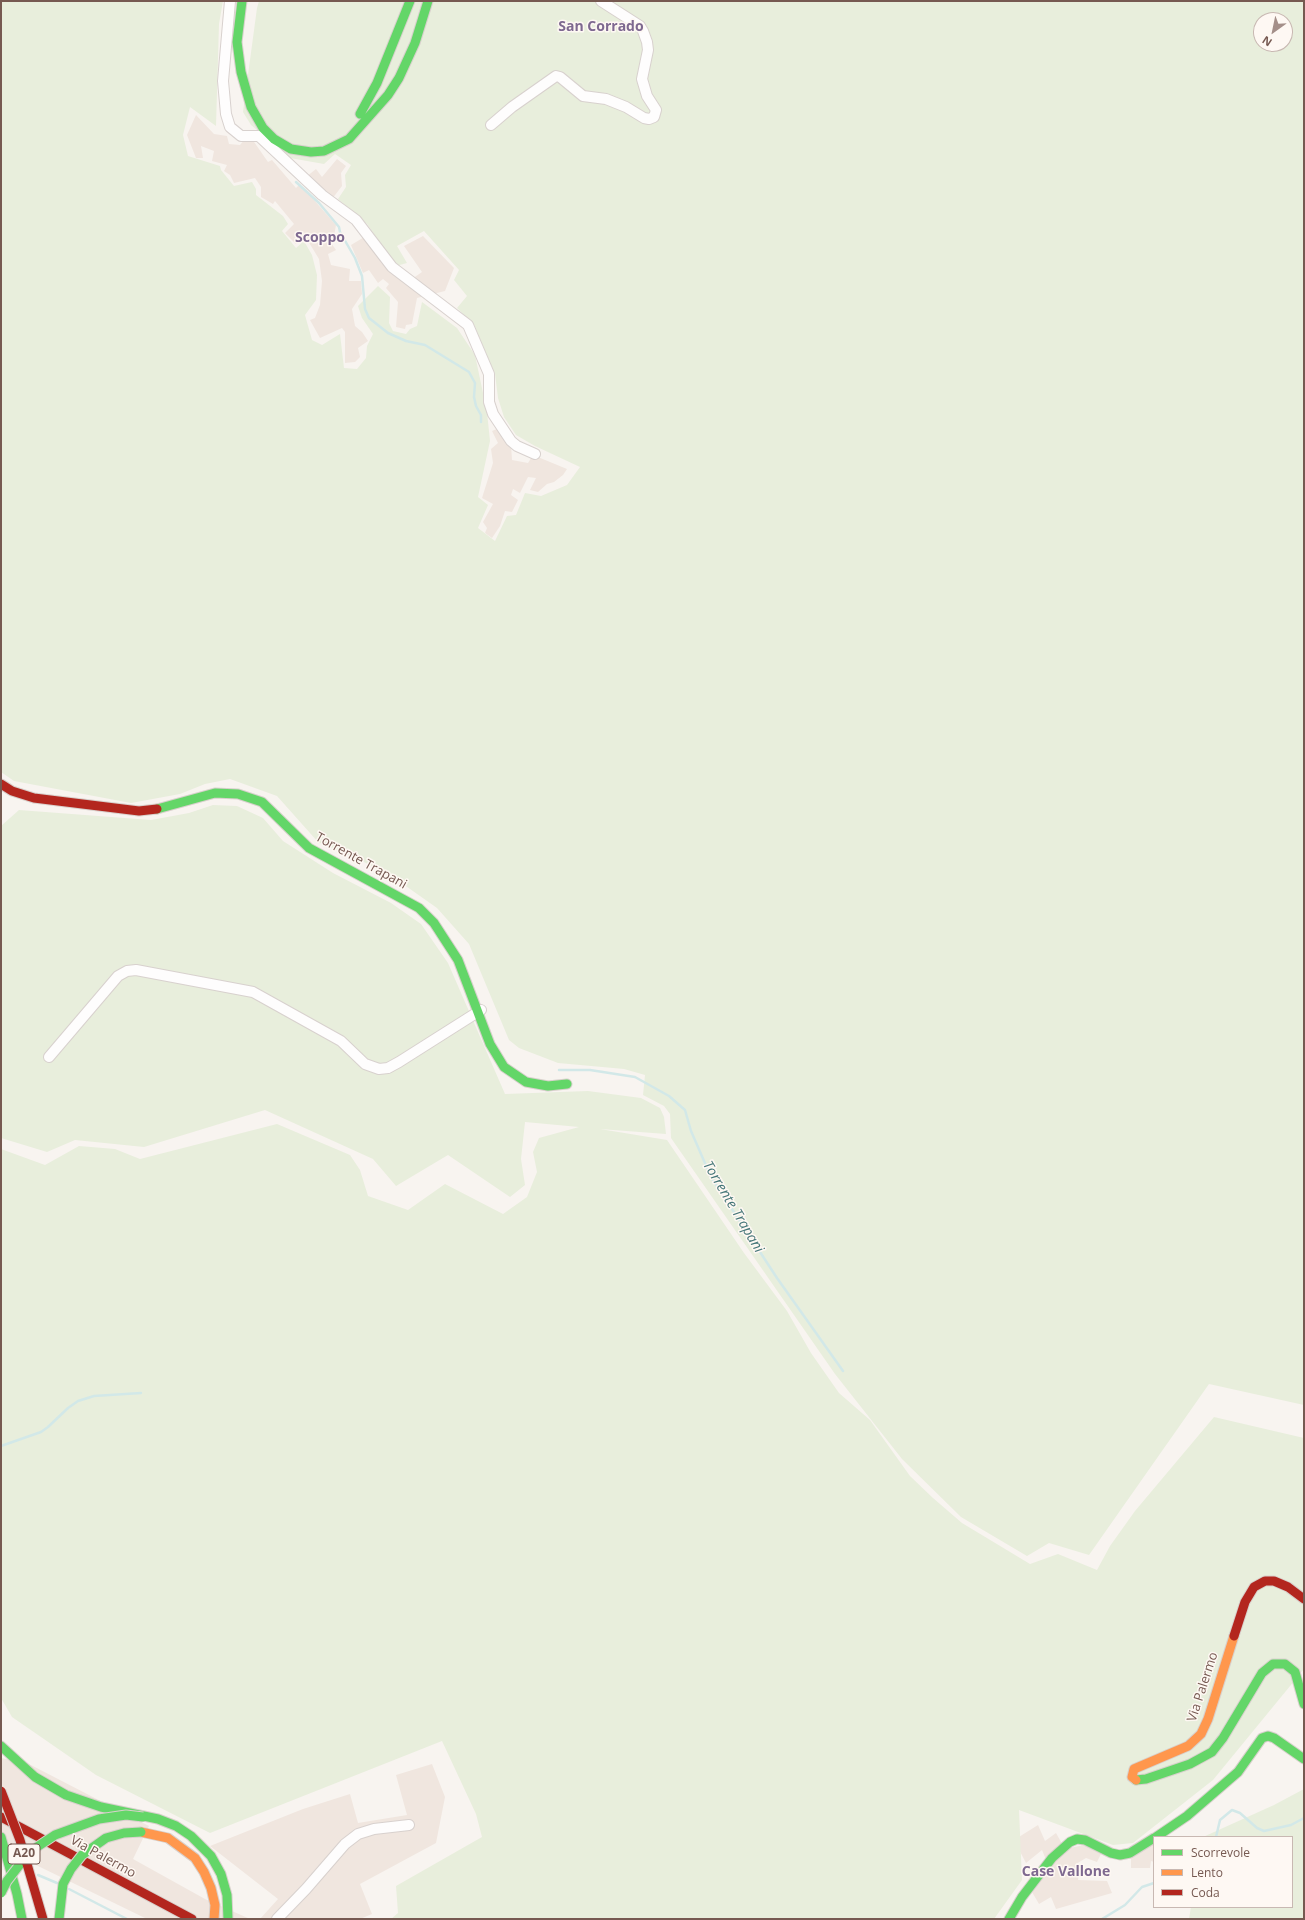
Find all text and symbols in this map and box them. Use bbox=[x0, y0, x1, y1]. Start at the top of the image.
north arrow bbox=[1253, 12, 1293, 52]
district label: San Corrado bbox=[558, 19, 644, 35]
text: N bbox=[1259, 33, 1275, 50]
district label: Scoppo bbox=[295, 230, 345, 246]
street label: Torrente Trapani bbox=[312, 829, 410, 893]
water label: Torrente Trapani bbox=[699, 1158, 767, 1256]
street label: Via Palermo bbox=[1184, 1650, 1222, 1724]
street label: Via Palermo bbox=[68, 1833, 138, 1881]
legend bbox=[1153, 1836, 1293, 1908]
road number: A20 bbox=[8, 1844, 40, 1864]
text: Scorrevole bbox=[1191, 1844, 1250, 1861]
district label: Case Vallone bbox=[1022, 1864, 1110, 1880]
text: Lento bbox=[1191, 1864, 1223, 1881]
text: Coda bbox=[1191, 1884, 1220, 1901]

